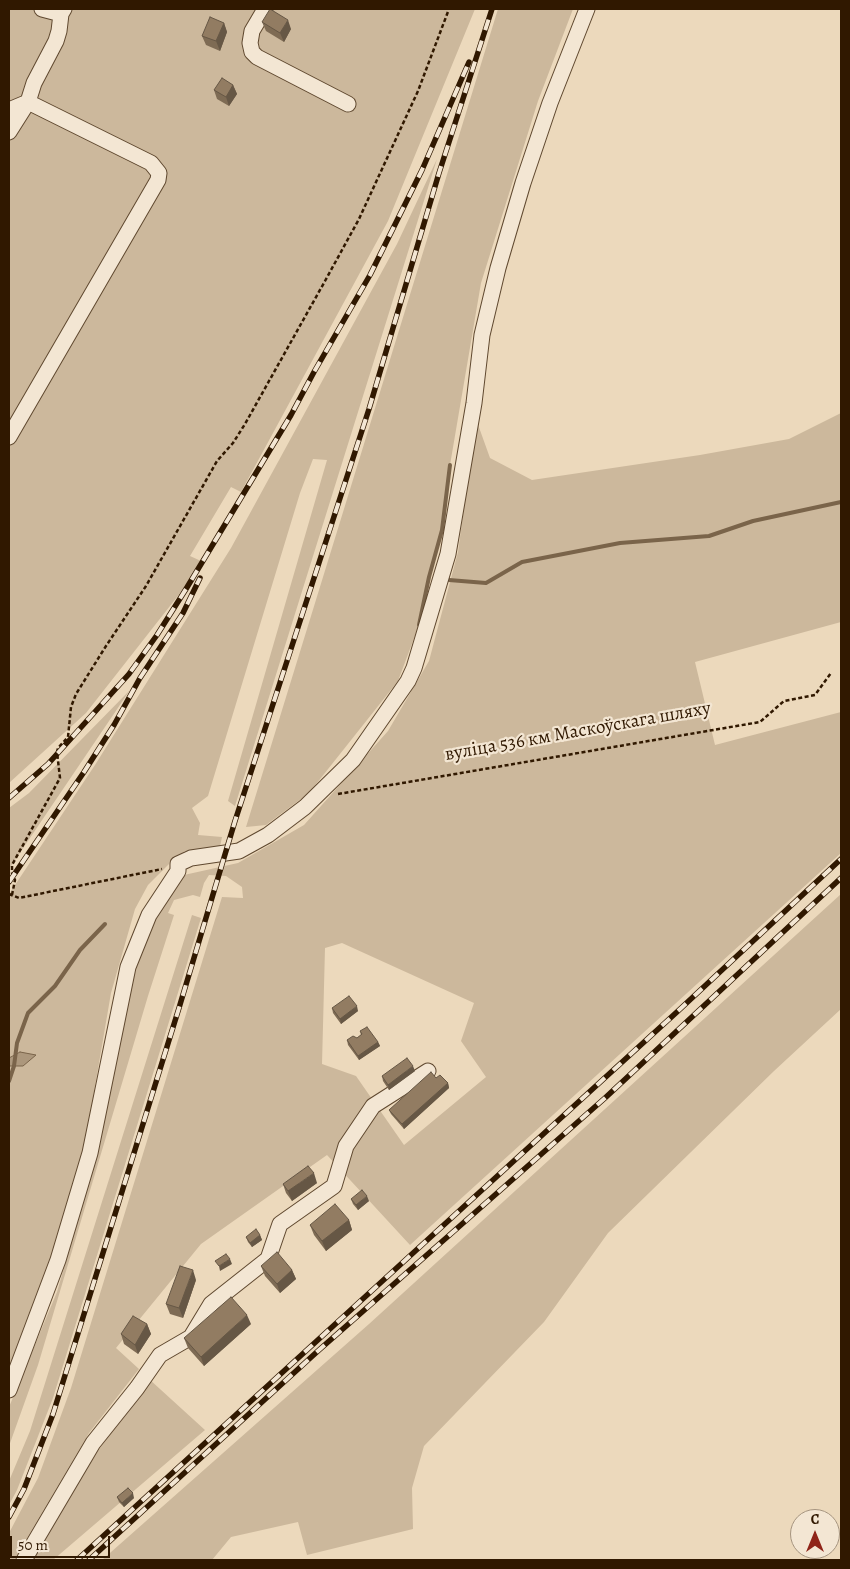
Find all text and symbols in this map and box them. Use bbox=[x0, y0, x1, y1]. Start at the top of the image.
street label: вуліца 536 км Маскоўскага шляху bbox=[443, 697, 713, 767]
north arrow bbox=[790, 1509, 840, 1559]
text: С bbox=[811, 1510, 819, 1529]
scale bar bbox=[12, 1526, 112, 1558]
text: 50 m bbox=[18, 1535, 48, 1555]

